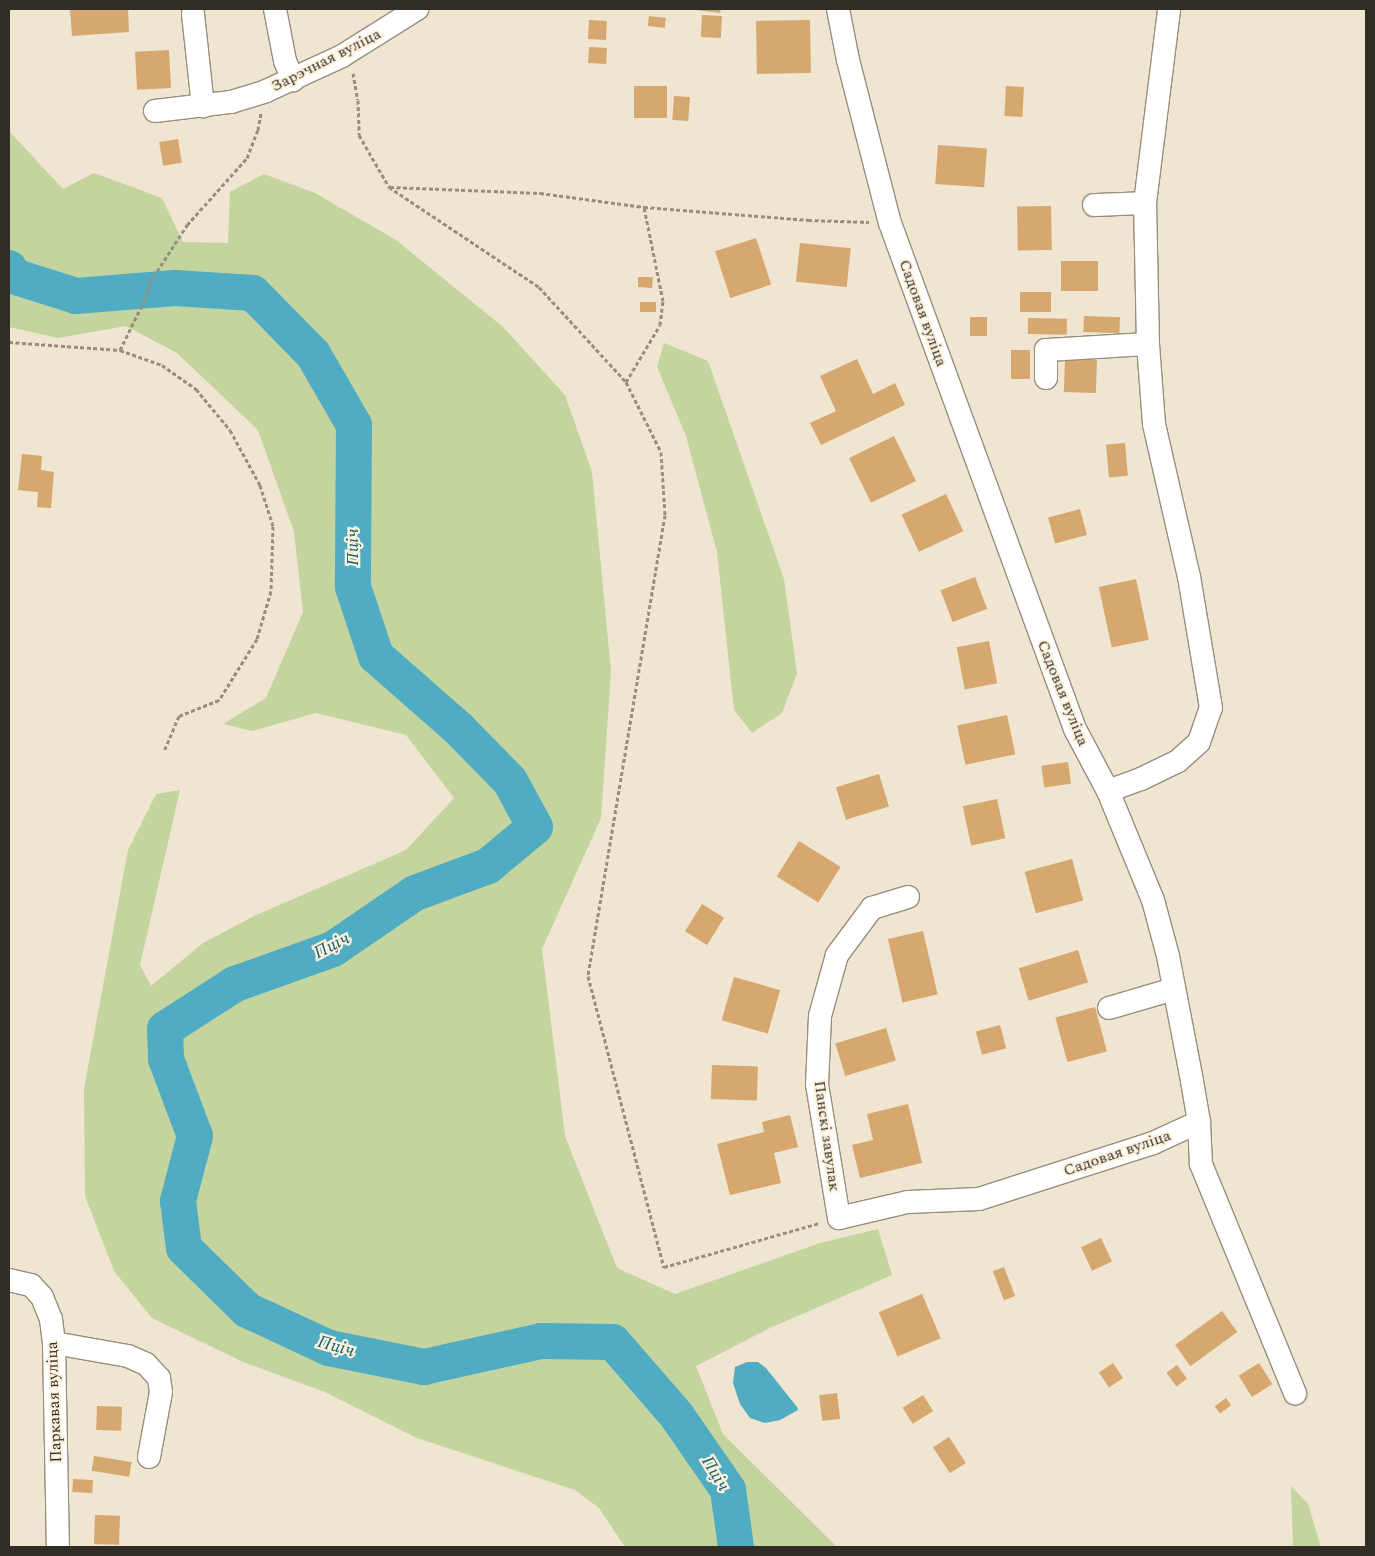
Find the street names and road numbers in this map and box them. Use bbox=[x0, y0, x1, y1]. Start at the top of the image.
street label: Зарэчная вуліца bbox=[268, 24, 384, 96]
street label: Садовая вуліца bbox=[895, 257, 951, 369]
street label: Садовая вуліца bbox=[1033, 637, 1093, 749]
street label: Панскі завулак bbox=[810, 1079, 844, 1193]
street label: Садовая вуліца bbox=[1061, 1126, 1173, 1180]
street label: Паркавая вуліца bbox=[42, 1341, 66, 1463]

